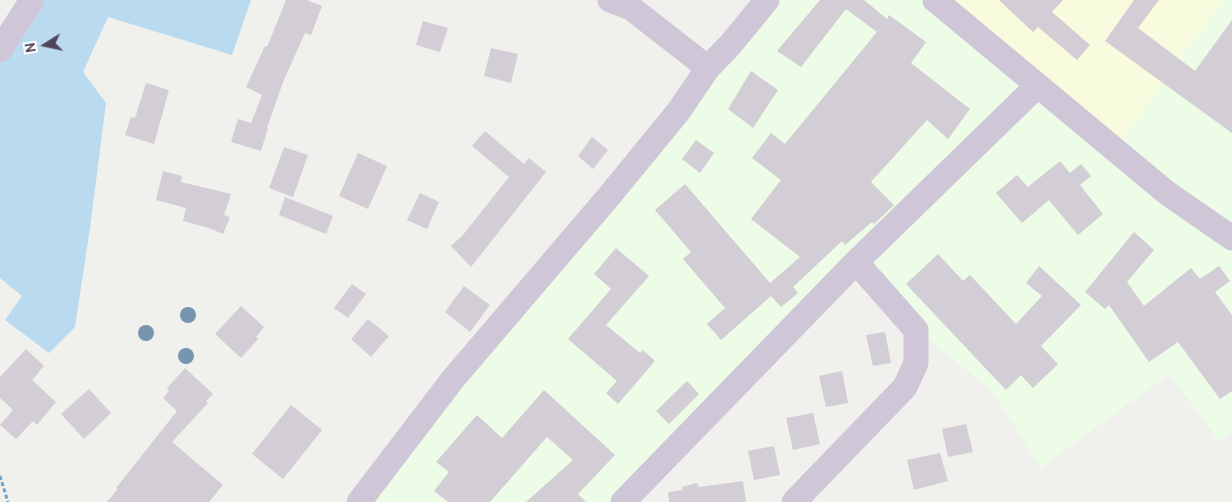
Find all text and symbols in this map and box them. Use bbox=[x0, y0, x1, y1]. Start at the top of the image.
north arrow bbox=[20, 20, 70, 70]
text: N bbox=[21, 41, 40, 54]

